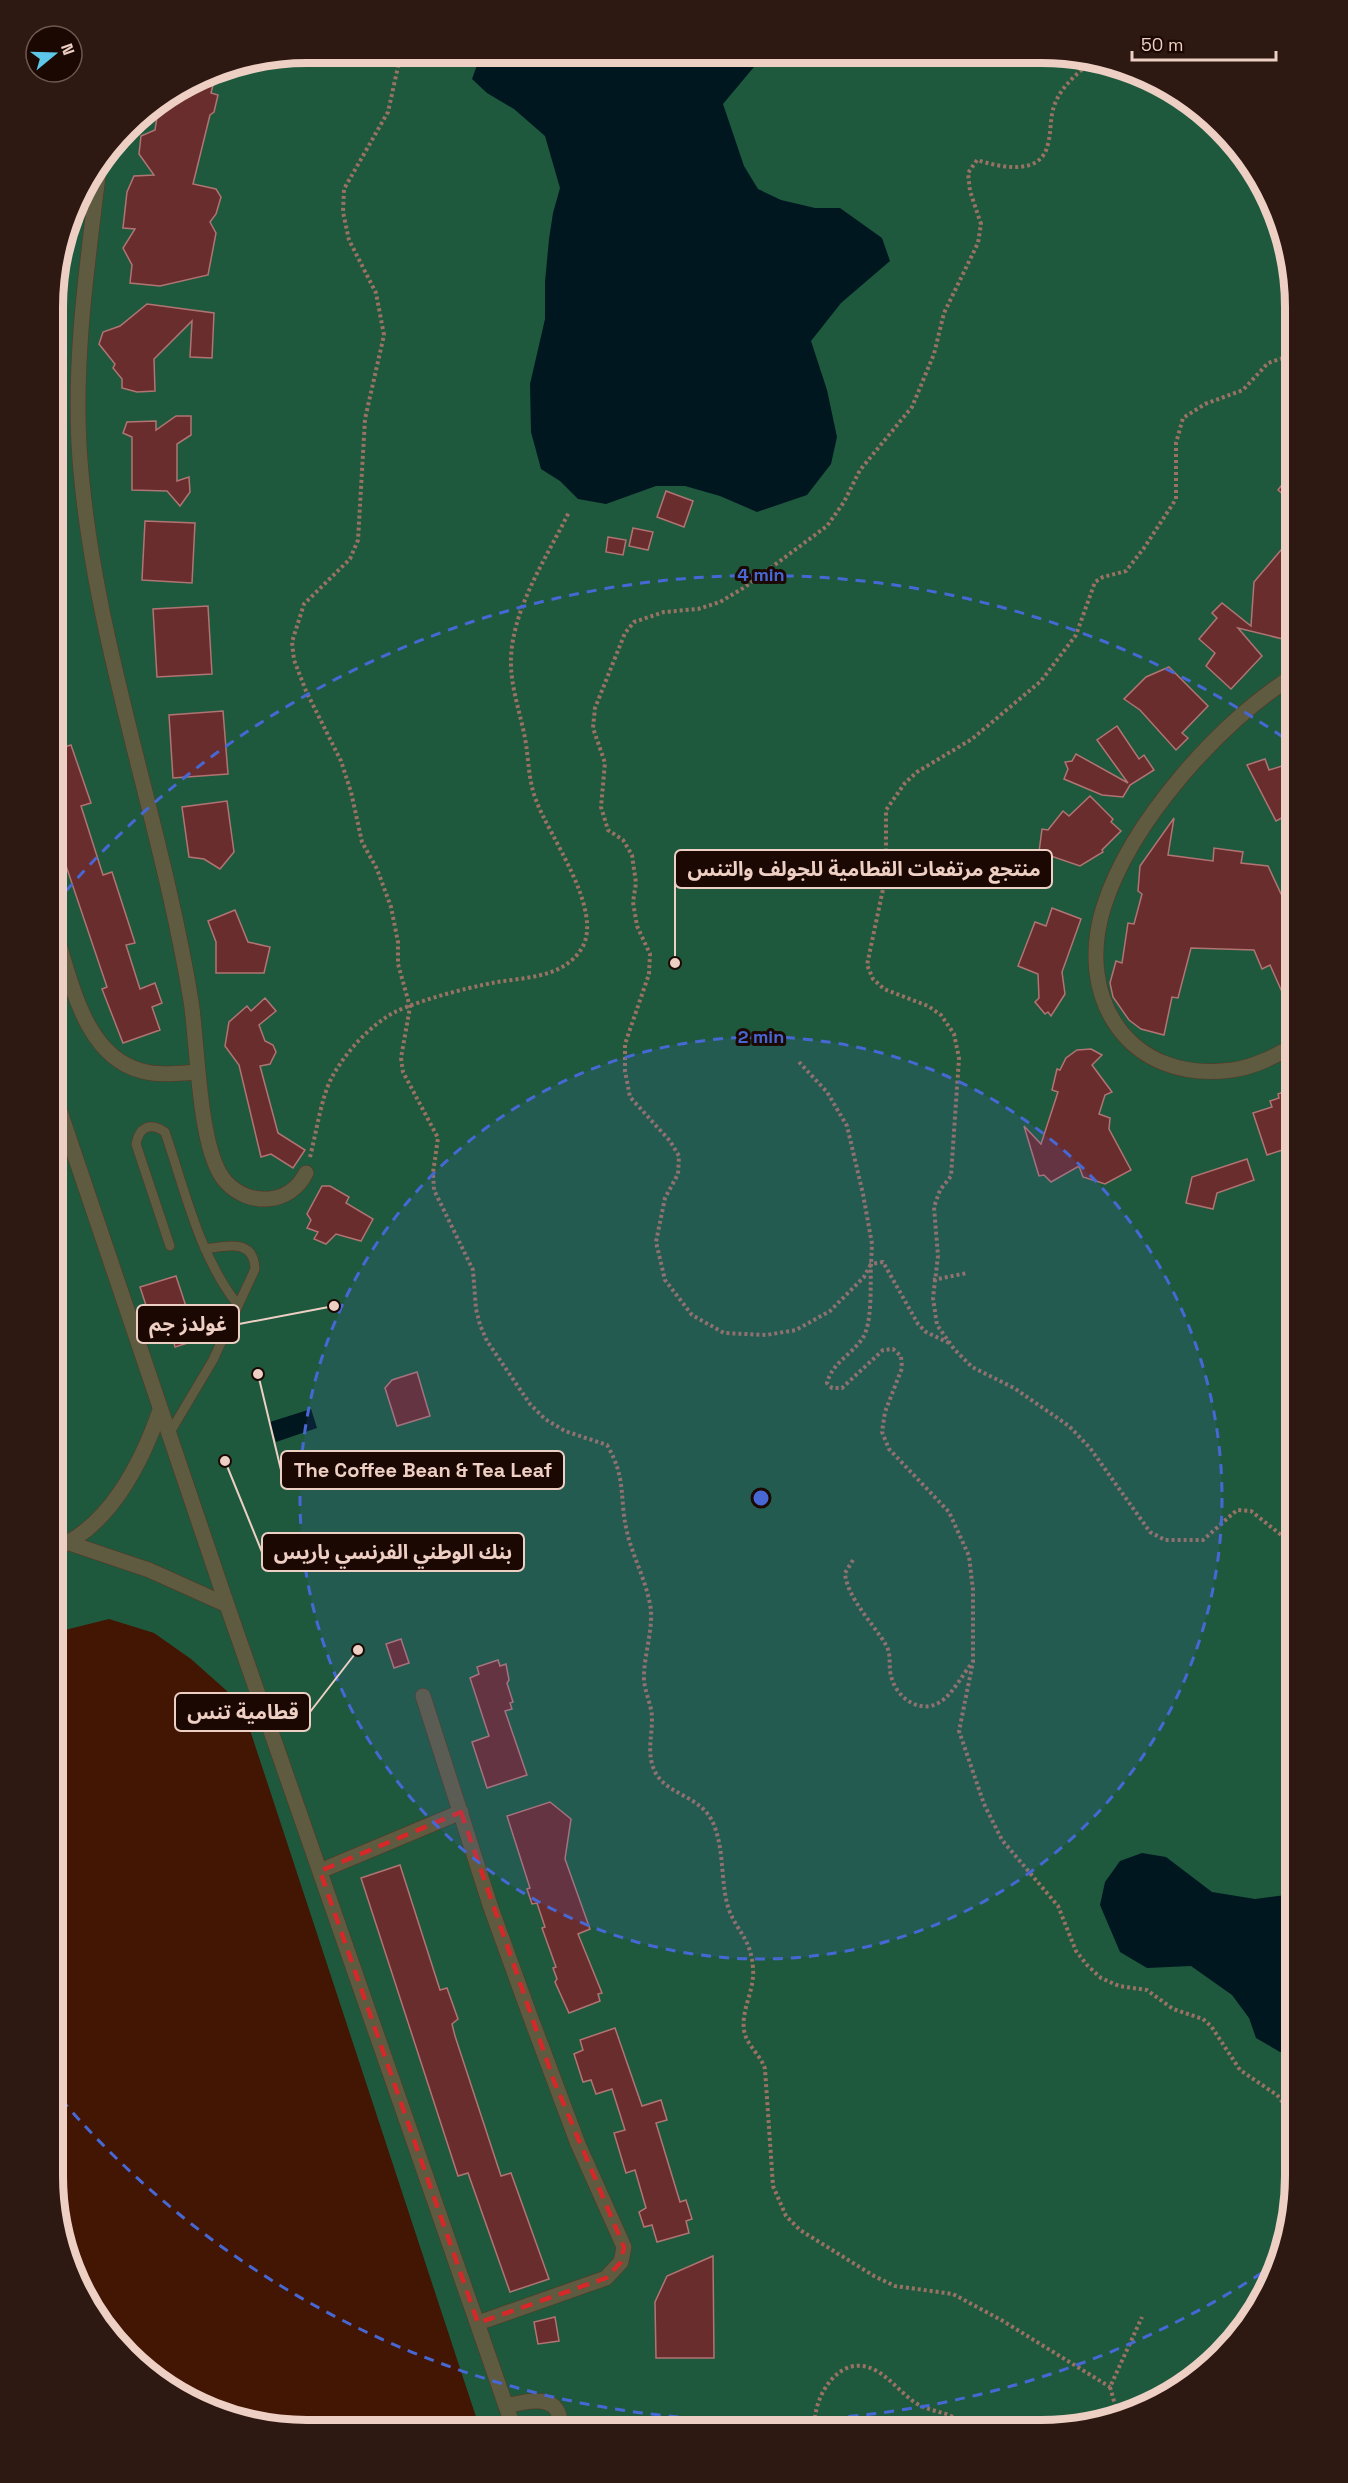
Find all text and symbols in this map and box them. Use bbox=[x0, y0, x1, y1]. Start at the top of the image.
north arrow bbox=[24, 24, 84, 84]
scale bar bbox=[1132, 24, 1276, 62]
text: 50 m bbox=[1141, 33, 1183, 56]
text: N bbox=[56, 41, 79, 58]
text: 4 min bbox=[737, 563, 785, 586]
callout: منتجع مرتفعات القطامية للجولف والتنس bbox=[675, 850, 1052, 888]
text: منتجع مرتفعات القطامية للجولف والتنس bbox=[687, 856, 1041, 884]
text: 2 min bbox=[738, 1025, 784, 1048]
callout: غولدز جم bbox=[137, 1305, 239, 1343]
text: غولدز جم bbox=[149, 1311, 227, 1339]
callout: The Coffee Bean & Tea Leaf bbox=[281, 1451, 564, 1489]
text: The Coffee Bean & Tea Leaf bbox=[294, 1457, 553, 1483]
centre of rings bbox=[751, 1488, 771, 1508]
callout: بنك الوطني الفرنسي باريس bbox=[262, 1533, 524, 1571]
text: بنك الوطني الفرنسي باريس bbox=[274, 1539, 512, 1569]
callout: قطامية تنس bbox=[175, 1693, 310, 1731]
text: قطامية تنس bbox=[187, 1699, 299, 1725]

